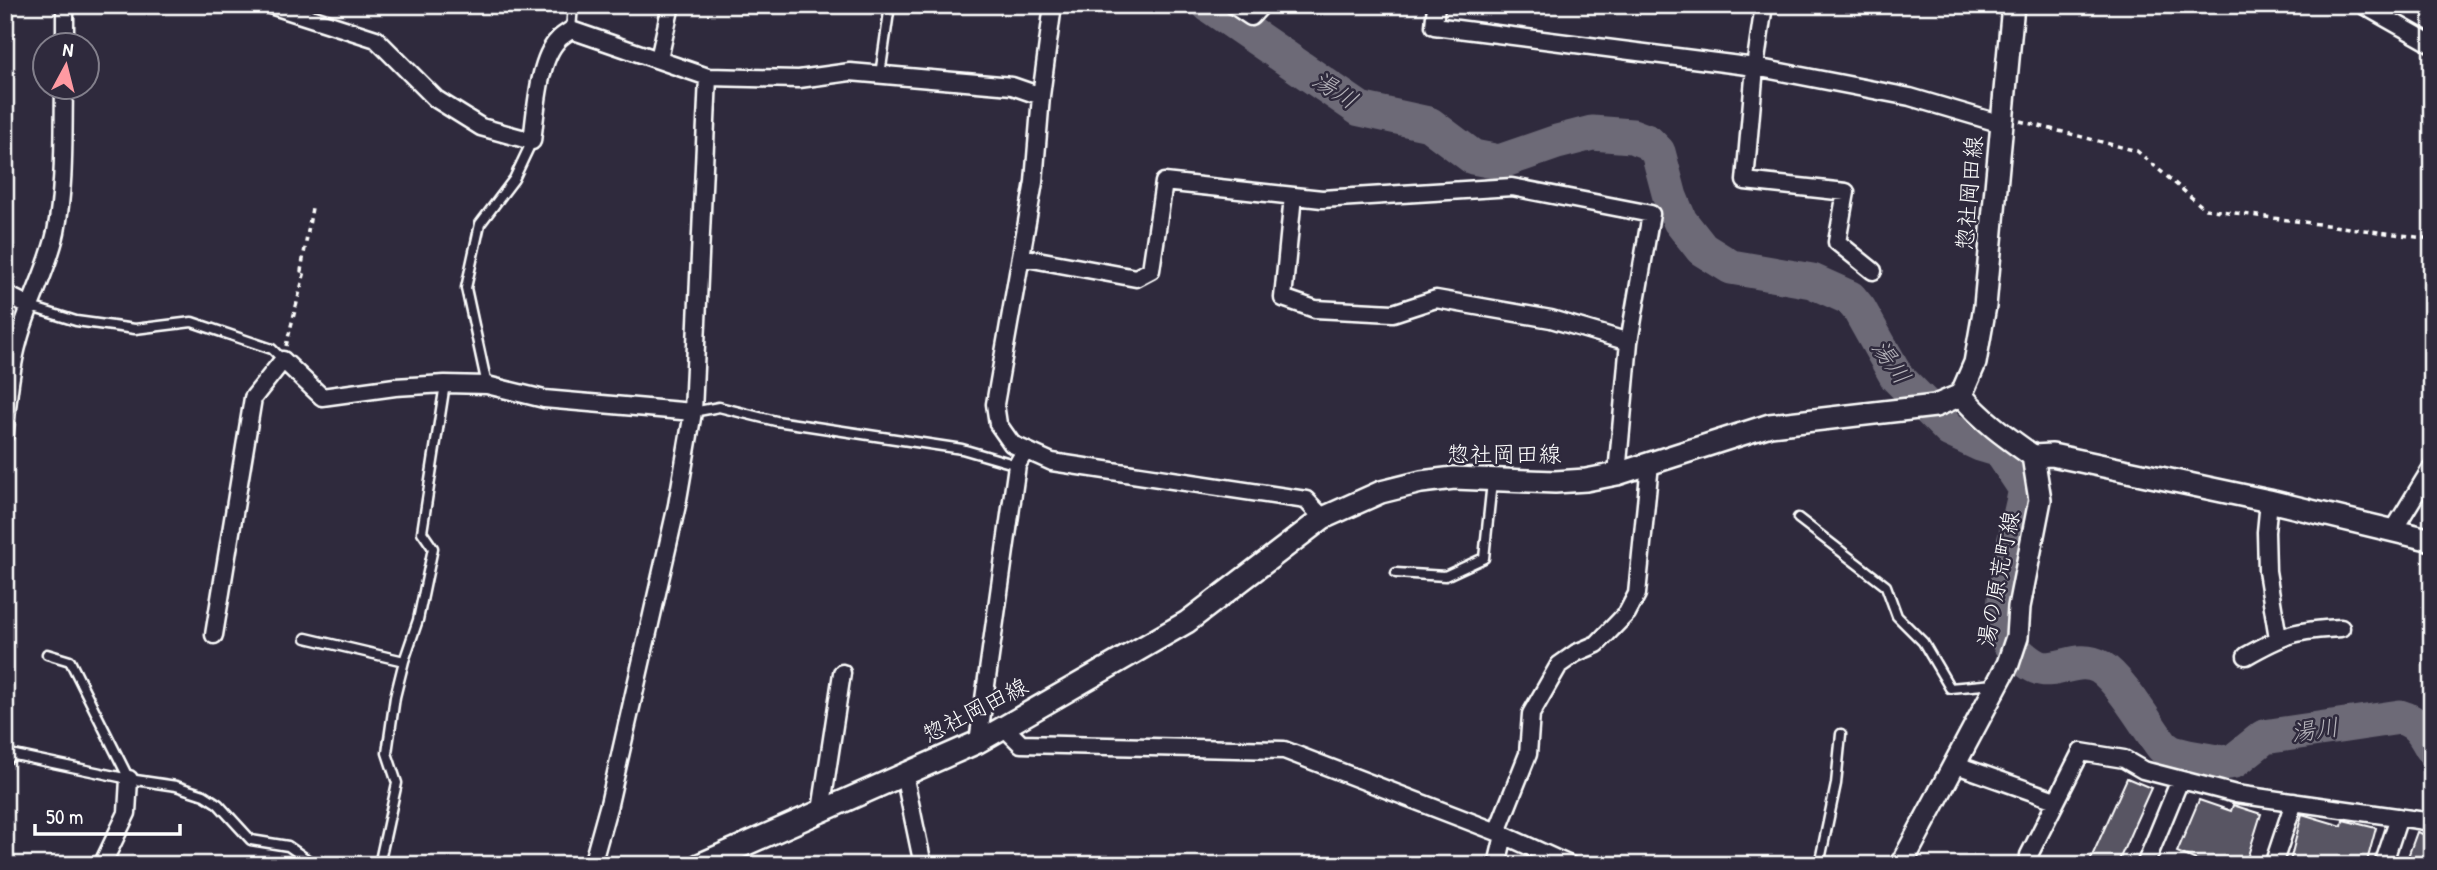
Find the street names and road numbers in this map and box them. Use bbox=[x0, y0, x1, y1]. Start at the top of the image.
street label: 惣社岡田線 bbox=[1948, 134, 1989, 252]
street label: 惣社岡田線 bbox=[1447, 438, 1562, 469]
street label: 湯の原荒町線 bbox=[1969, 508, 2026, 650]
street label: 惣社岡田線 bbox=[917, 670, 1033, 749]

